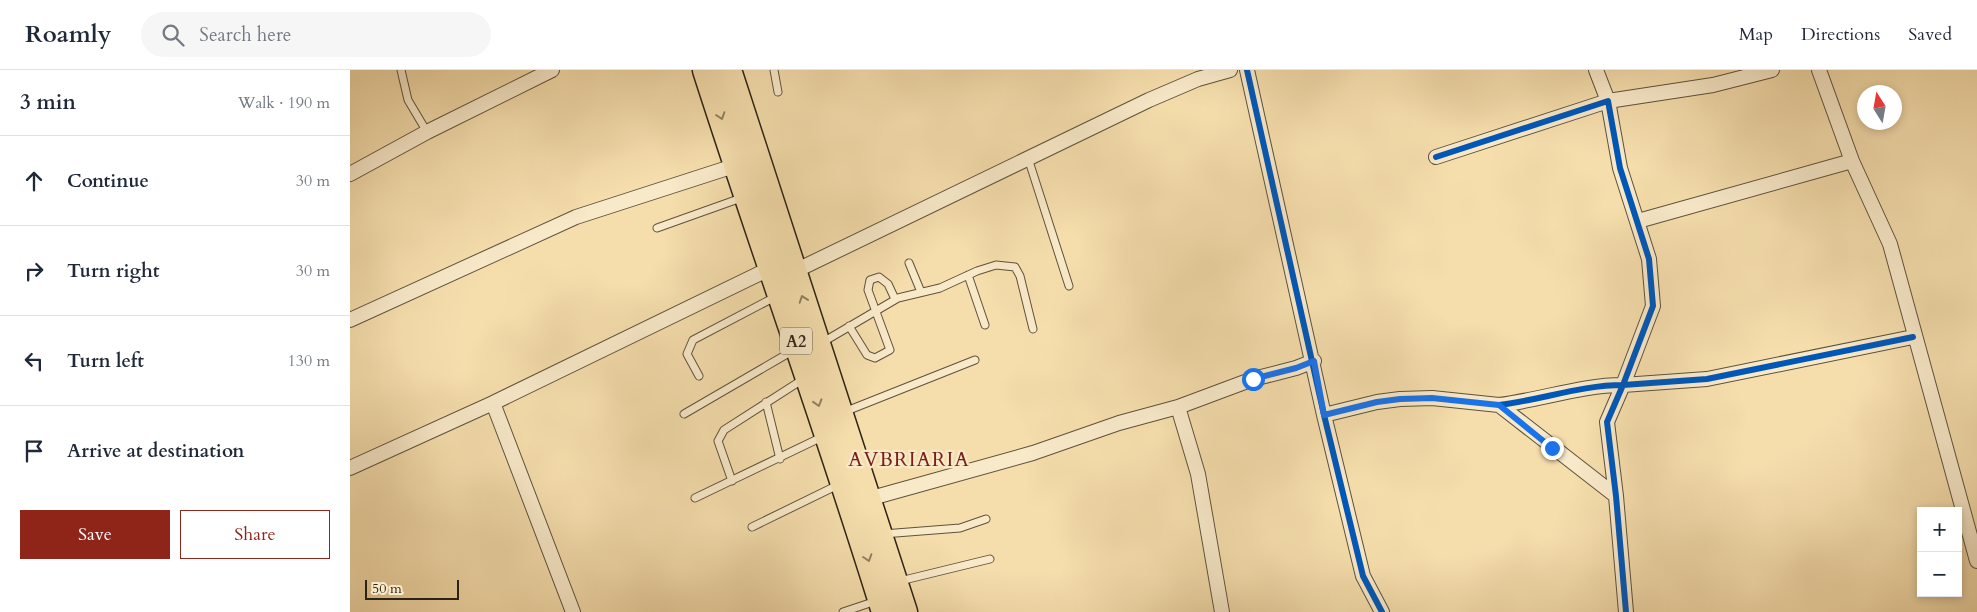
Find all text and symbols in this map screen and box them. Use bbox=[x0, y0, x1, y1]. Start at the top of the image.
search box bbox=[141, 12, 491, 57]
text: Roamly bbox=[25, 18, 111, 51]
icon: search bbox=[159, 21, 187, 49]
text: Search here bbox=[199, 22, 291, 48]
text: Map bbox=[1739, 22, 1773, 47]
text: Directions bbox=[1801, 22, 1880, 47]
text: Saved bbox=[1908, 22, 1952, 47]
north arrow bbox=[1857, 85, 1902, 130]
text: 3 min bbox=[20, 88, 76, 117]
text: Walk · 190 m bbox=[238, 92, 330, 114]
one-way arrow bbox=[715, 112, 725, 120]
icon: ahead bbox=[20, 167, 48, 195]
text: Continue bbox=[67, 168, 149, 194]
text: 30 m bbox=[296, 170, 330, 192]
icon: right bbox=[20, 257, 48, 285]
text: Turn right bbox=[67, 258, 159, 284]
text: 30 m bbox=[296, 260, 330, 282]
one-way arrow bbox=[798, 296, 808, 304]
road number: A2 bbox=[780, 328, 812, 354]
icon: left bbox=[20, 347, 48, 375]
text: Turn left bbox=[67, 348, 144, 374]
text: 130 m bbox=[288, 350, 330, 372]
route start bbox=[1242, 368, 1265, 391]
one-way arrow bbox=[812, 398, 822, 407]
icon: arrive bbox=[20, 437, 48, 465]
route end bbox=[1541, 437, 1564, 460]
text: Arrive at destination bbox=[67, 438, 244, 464]
district label: AVBRIARIA bbox=[848, 446, 970, 473]
map controls bbox=[1917, 507, 1962, 597]
button: + bbox=[1917, 507, 1962, 552]
button: Save bbox=[20, 510, 170, 559]
button: Share bbox=[180, 510, 330, 559]
button: − bbox=[1917, 552, 1962, 597]
one-way arrow bbox=[862, 553, 872, 561]
scale bar bbox=[365, 577, 459, 600]
text: 50 m bbox=[372, 579, 402, 598]

